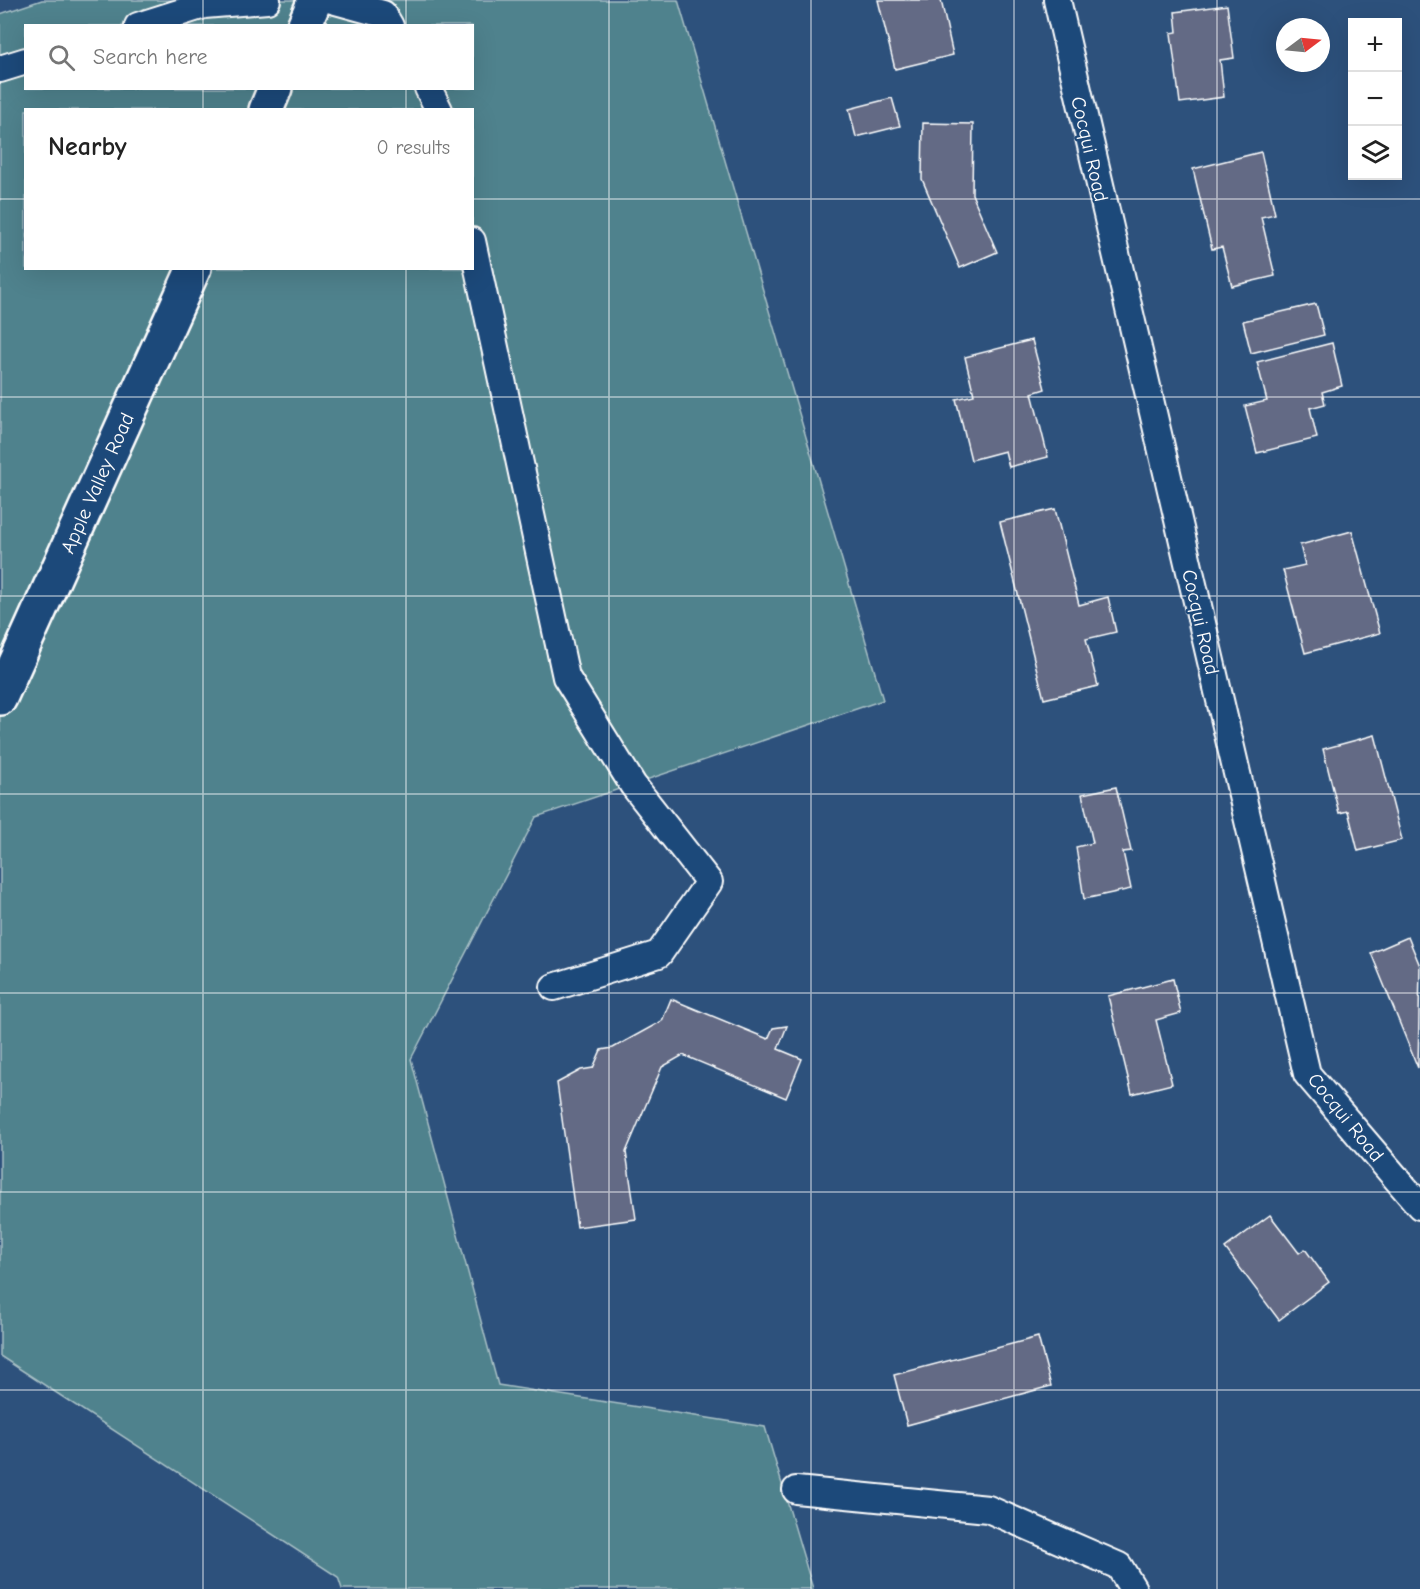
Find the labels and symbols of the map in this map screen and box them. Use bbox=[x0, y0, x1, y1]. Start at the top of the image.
north arrow bbox=[1276, 18, 1330, 72]
street label: Cocqui Road bbox=[1066, 94, 1113, 204]
street label: Apple Valley Road bbox=[56, 409, 139, 557]
street label: Cocqui Road bbox=[1177, 567, 1224, 677]
street label: Cocqui Road bbox=[1303, 1068, 1388, 1166]

